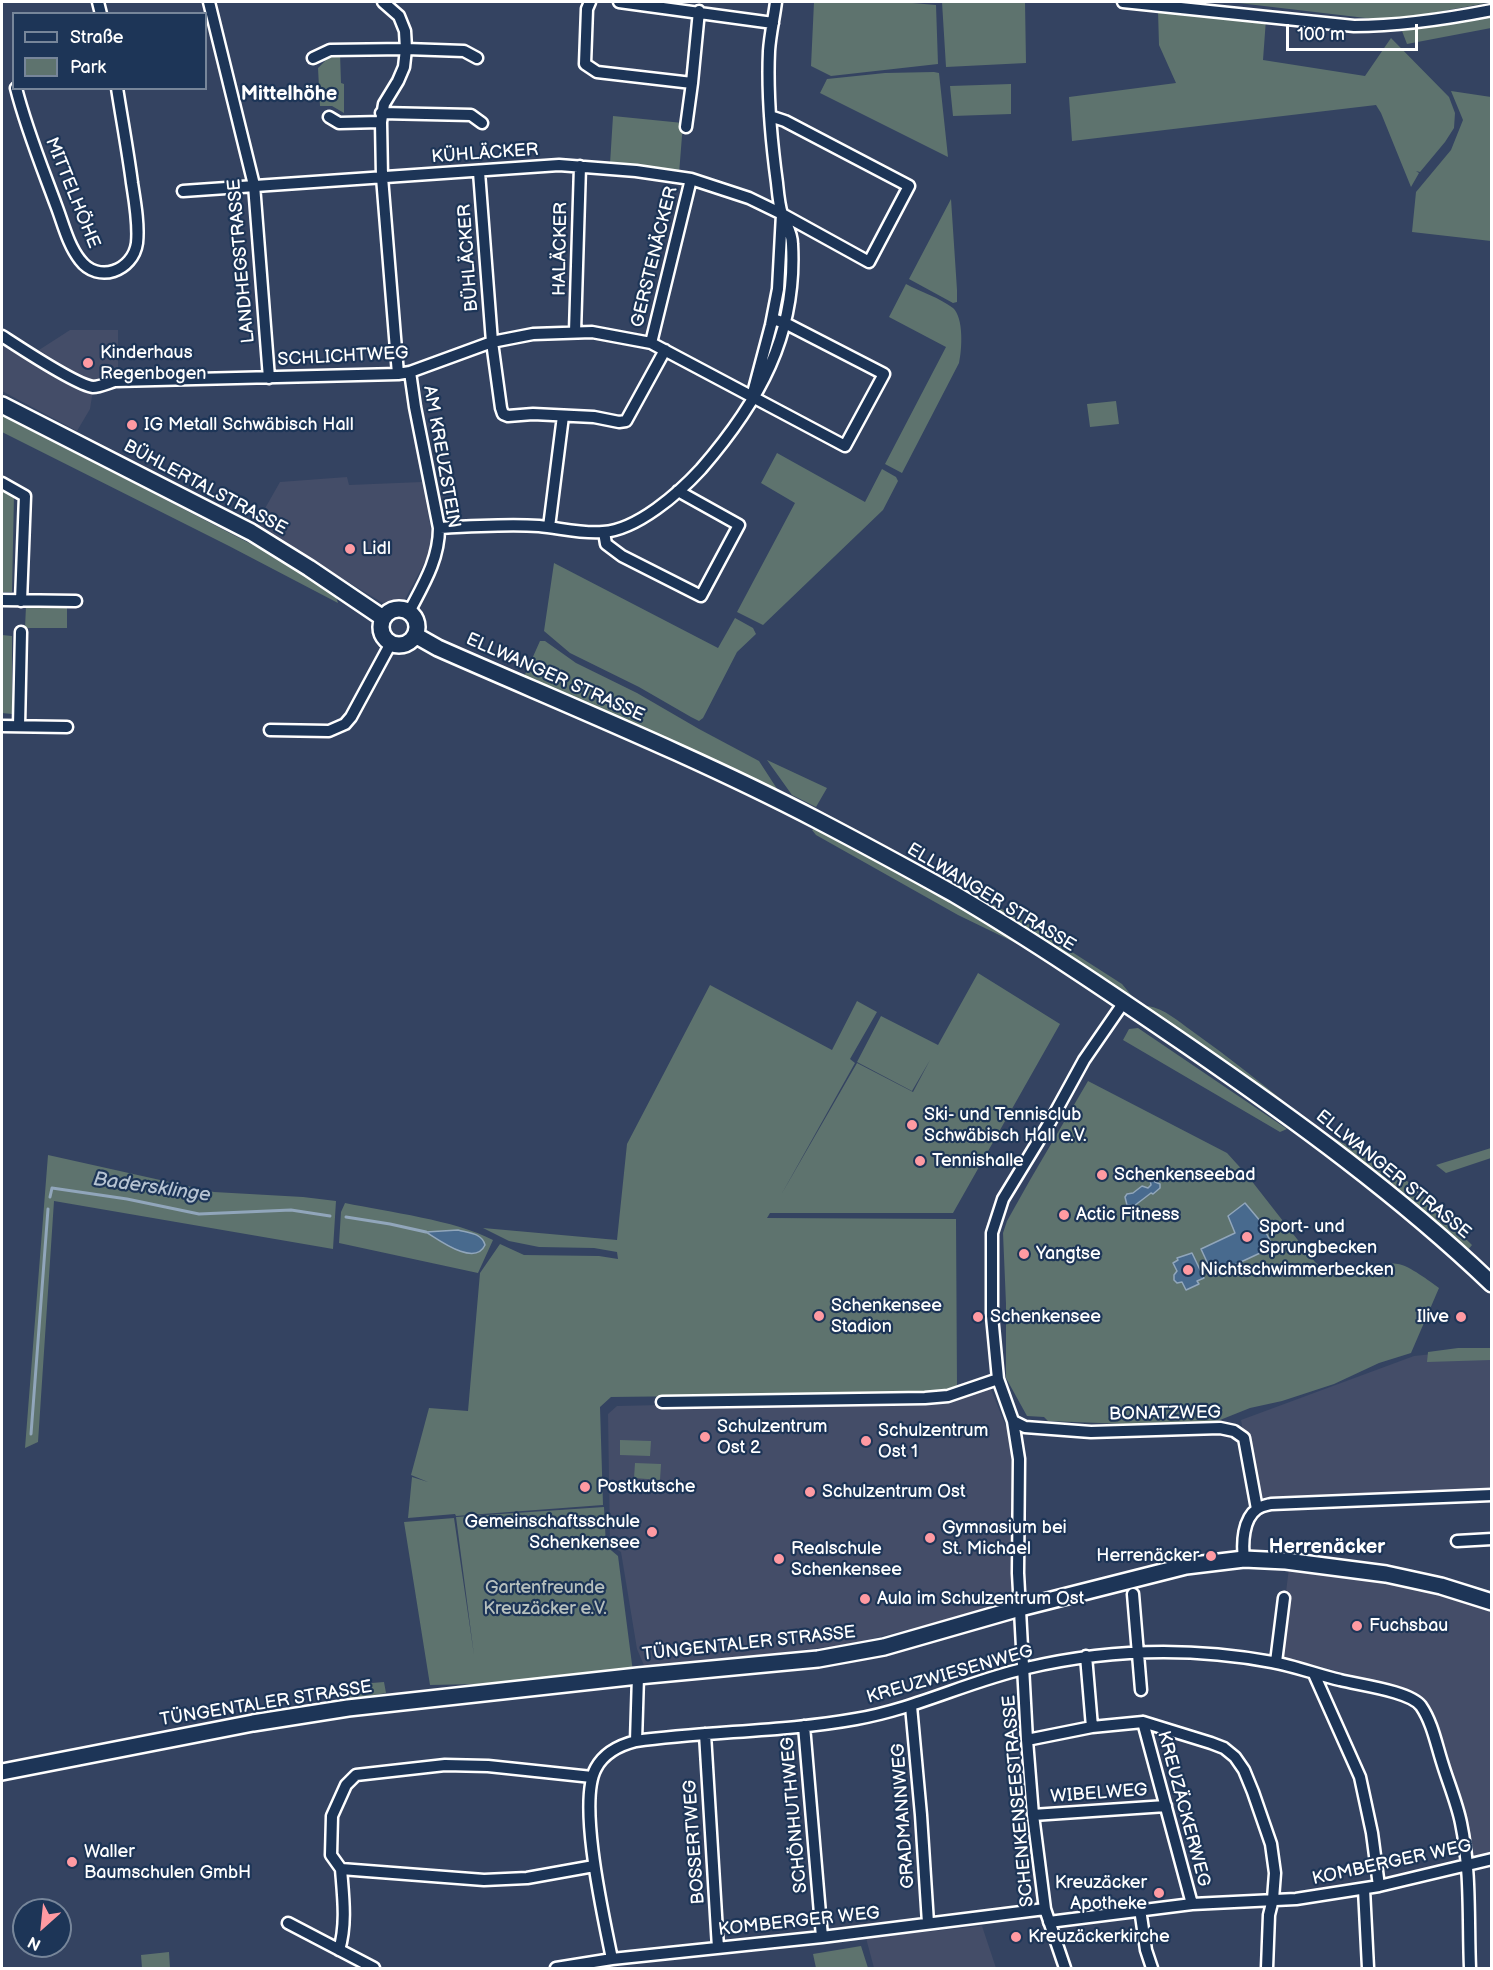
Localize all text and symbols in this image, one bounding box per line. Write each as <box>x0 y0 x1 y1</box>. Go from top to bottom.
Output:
legend <box>12 12 207 90</box>
scale bar <box>1289 12 1421 50</box>
text: 100 m <box>1297 24 1345 45</box>
text: Straße <box>70 27 123 48</box>
text: Park <box>70 57 106 78</box>
district label: Mittelhöhe <box>241 83 337 107</box>
street label: MITTELHÖHE <box>40 134 104 252</box>
street label: KÜHLÄCKER <box>431 139 539 169</box>
street label: LANDHEGSTRASSE <box>224 178 260 344</box>
street label: GERSTENÄCKER <box>627 184 683 330</box>
street label: HALÄCKER <box>549 202 573 296</box>
street label: BÜHLÄCKER <box>454 203 484 313</box>
place label: Kinderhaus Regenbogen <box>100 342 206 385</box>
street label: SCHLICHTWEG <box>277 343 409 371</box>
marker: Kinderhaus Regenbogen <box>81 356 95 370</box>
street label: AM KREUZSTEIN <box>418 384 464 530</box>
place label: IG Metall Schwäbisch Hall <box>144 414 354 436</box>
marker: IG Metall Schwäbisch Hall <box>125 418 139 432</box>
street label: BÜHLERTALSTRASSE <box>119 436 291 540</box>
place label: Lidl <box>362 538 391 560</box>
marker: Lidl <box>343 542 357 556</box>
street label: ELLWANGER STRASSE <box>462 629 648 727</box>
street label: ELLWANGER STRASSE <box>903 839 1079 957</box>
place label: Ski- und Tennisclub Schwäbisch Hall e.V. <box>924 1104 1086 1146</box>
street label: ELLWANGER STRASSE <box>1311 1106 1475 1244</box>
marker: Ski- und Tennisclub Schwäbisch Hall e.V. <box>905 1118 919 1132</box>
place label: Tennishalle <box>932 1150 1024 1172</box>
marker: Tennishalle <box>913 1154 927 1168</box>
place label: Schenkenseebad <box>1114 1164 1255 1186</box>
water label: Badersklinge <box>92 1168 212 1208</box>
marker: Schenkenseebad <box>1095 1168 1109 1182</box>
place label: Actic Fitness <box>1076 1204 1179 1226</box>
marker: Actic Fitness <box>1057 1208 1071 1222</box>
place label: Sport- und Sprungbecken <box>1259 1216 1377 1258</box>
marker: Sport- und Sprungbecken <box>1240 1230 1254 1244</box>
place label: Yangtse <box>1036 1243 1101 1265</box>
marker: Yangtse <box>1017 1247 1031 1261</box>
place label: Nichtschwimmerbecken <box>1200 1259 1394 1281</box>
marker: Nichtschwimmerbecken <box>1181 1263 1195 1277</box>
place label: Schenkensee Stadion <box>831 1295 942 1338</box>
place label: Schenkensee <box>990 1306 1101 1328</box>
place label: Ilive <box>1417 1306 1449 1328</box>
marker: Schenkensee Stadion <box>812 1309 826 1323</box>
marker: Schenkensee <box>971 1310 985 1324</box>
marker: Ilive <box>1454 1310 1468 1324</box>
street label: BONATZWEG <box>1109 1402 1221 1426</box>
place label: Schulzentrum Ost 2 <box>717 1416 827 1458</box>
place label: Schulzentrum Ost 1 <box>878 1420 988 1462</box>
marker: Schulzentrum Ost 2 <box>698 1430 712 1444</box>
marker: Schulzentrum Ost 1 <box>859 1434 873 1448</box>
place label: Postkutsche <box>597 1476 695 1498</box>
marker: Postkutsche <box>578 1480 592 1494</box>
place label: Schulzentrum Ost <box>822 1481 965 1503</box>
marker: Schulzentrum Ost <box>803 1485 817 1499</box>
place label: Gemeinschaftsschule Schenkensee <box>465 1511 640 1553</box>
place label: Gymnasium bei St. Michael <box>942 1517 1067 1559</box>
marker: Gemeinschaftsschule Schenkensee <box>645 1525 659 1539</box>
marker: Gymnasium bei St. Michael <box>923 1531 937 1545</box>
district label: Herrenäcker <box>1269 1536 1385 1560</box>
place label: Realschule Schenkensee <box>791 1538 902 1580</box>
place label: Herrenäcker <box>1096 1545 1199 1567</box>
marker: Herrenäcker <box>1204 1549 1218 1563</box>
marker: Realschule Schenkensee <box>772 1552 786 1566</box>
park label: Gartenfreunde Kreuzäcker e.V. <box>483 1577 607 1620</box>
place label: Aula im Schulzentrum Ost <box>877 1588 1084 1610</box>
marker: Aula im Schulzentrum Ost <box>858 1592 872 1606</box>
place label: Fuchsbau <box>1369 1615 1448 1637</box>
marker: Fuchsbau <box>1350 1619 1364 1633</box>
street label: TÜNGENTALER STRASSE <box>641 1622 857 1666</box>
street label: KREUZWIESENWEG <box>864 1641 1036 1709</box>
street label: TÜNGENTALER STRASSE <box>158 1677 374 1731</box>
street label: SCHENKENSEESTRASSE <box>999 1694 1039 1908</box>
street label: KREUZÄCKERWEG <box>1152 1729 1214 1889</box>
street label: SCHÖNHUTHWEG <box>777 1736 813 1894</box>
street label: GRADMANNWEG <box>888 1743 920 1889</box>
street label: BOSSERTWEG <box>680 1779 710 1905</box>
street label: WIBELWEG <box>1050 1780 1148 1808</box>
street label: KOMBERGER WEG <box>1310 1836 1474 1890</box>
place label: Waller Baumschulen GmbH <box>84 1841 251 1884</box>
marker: Waller Baumschulen GmbH <box>65 1855 79 1869</box>
place label: Kreuzäcker Apotheke <box>1055 1872 1147 1914</box>
marker: Kreuzäcker Apotheke <box>1152 1886 1166 1900</box>
north arrow <box>12 1898 72 1958</box>
street label: KOMBERGER WEG <box>717 1903 881 1941</box>
place label: Kreuzäckerkirche <box>1028 1926 1170 1948</box>
marker: Kreuzäckerkirche <box>1009 1930 1023 1944</box>
text: N <box>25 1932 44 1954</box>

